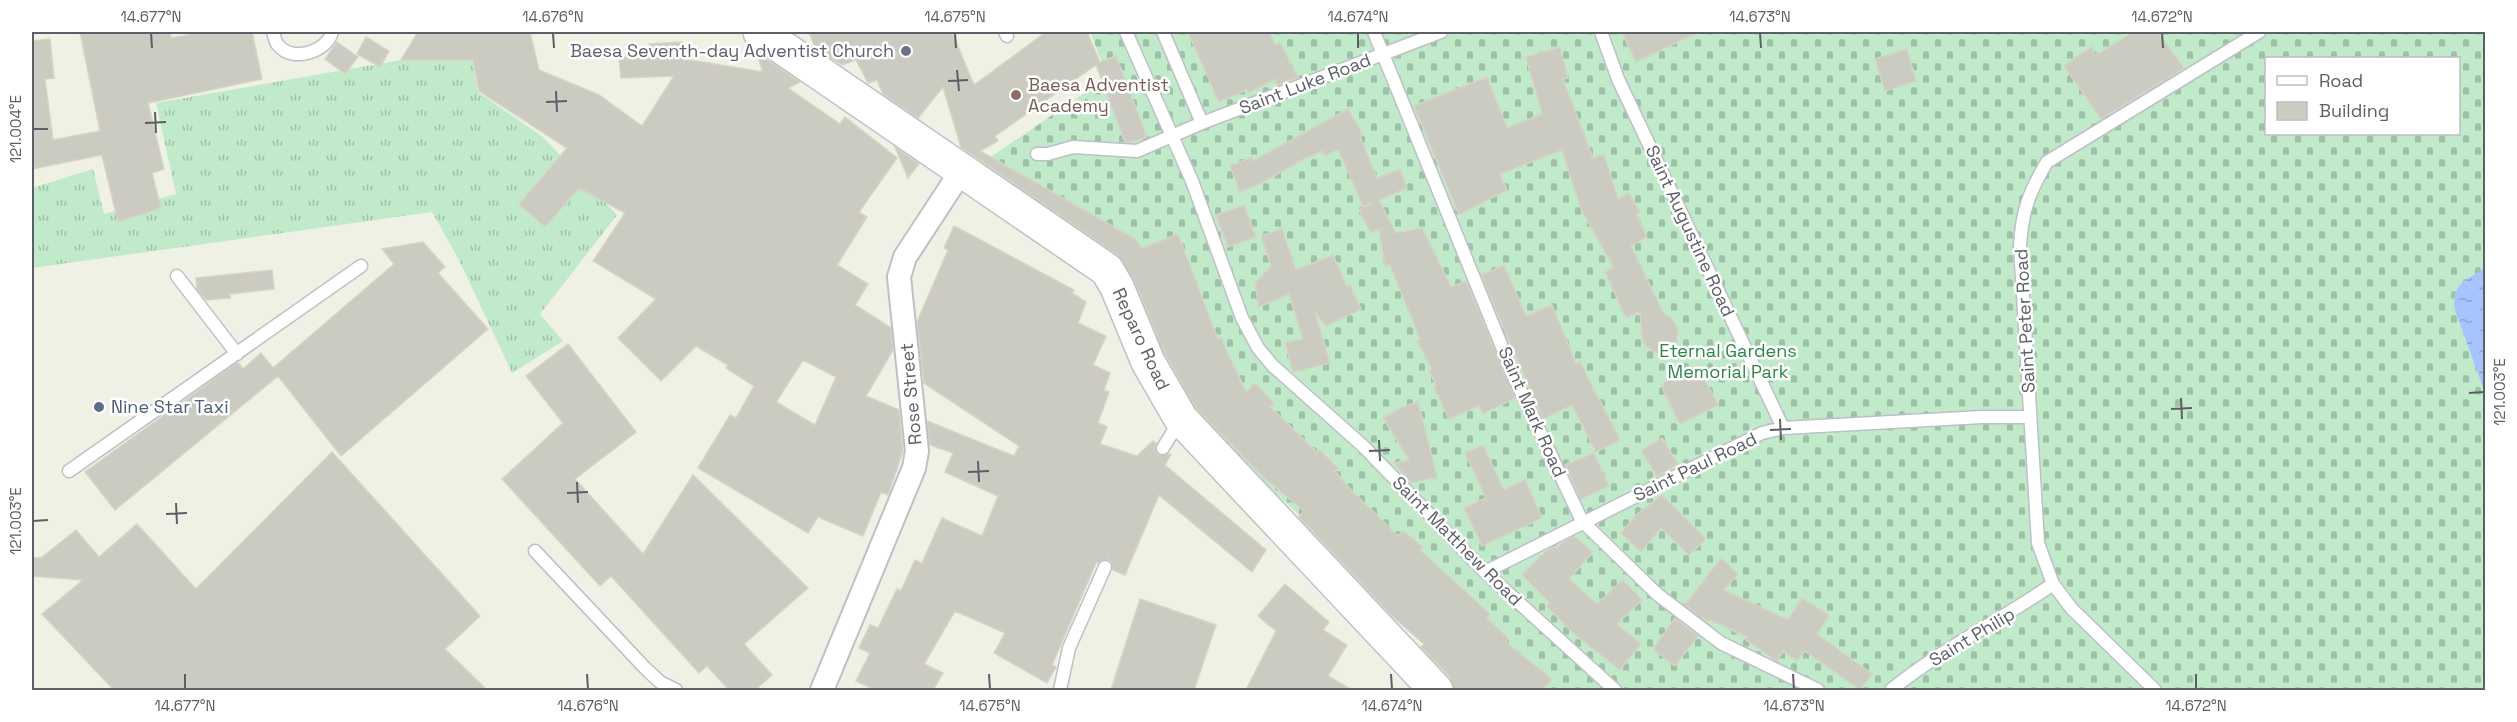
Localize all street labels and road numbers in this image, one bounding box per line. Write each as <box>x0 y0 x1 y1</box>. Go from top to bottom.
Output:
street label: Saint Luke Road <box>1236 48 1374 119</box>
street label: Saint Augustine Road <box>1641 141 1740 320</box>
street label: Saint Peter Road <box>2009 248 2040 394</box>
street label: Reparo Road <box>1108 284 1175 394</box>
street label: Rose Street <box>895 342 926 446</box>
street label: Saint Mark Road <box>1493 343 1572 481</box>
street label: Saint Paul Road <box>1629 427 1760 506</box>
street label: Saint Matthew Road <box>1388 471 1527 610</box>
street label: Saint Philip <box>1925 602 2019 671</box>

